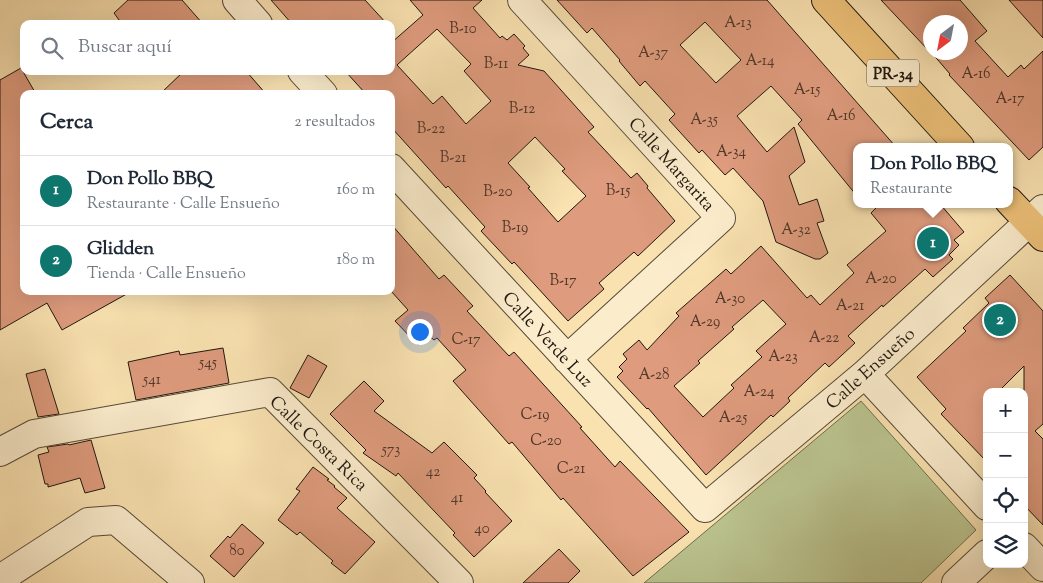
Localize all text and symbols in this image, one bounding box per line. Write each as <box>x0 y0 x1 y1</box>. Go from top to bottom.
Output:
house number: A-13 <box>724 13 752 34</box>
north arrow <box>923 15 968 60</box>
house number: B-10 <box>449 19 477 40</box>
search box <box>20 20 395 75</box>
icon: search <box>38 34 66 62</box>
text: Buscar aquí <box>78 34 172 61</box>
house number: A-37 <box>638 43 669 64</box>
house number: A-14 <box>745 51 775 72</box>
house number: B-11 <box>484 54 508 75</box>
road number: PR-34 <box>867 59 919 86</box>
house number: A-16 <box>962 64 990 85</box>
house number: A-15 <box>794 80 820 101</box>
house number: A-17 <box>995 89 1025 110</box>
house number: B-12 <box>509 99 535 120</box>
house number: A-16 <box>827 106 855 127</box>
text: Cerca <box>40 108 93 138</box>
house number: A-35 <box>690 110 718 131</box>
text: 2 resultados <box>294 111 375 134</box>
street label: Calle Margarita <box>621 112 720 218</box>
house number: B-22 <box>417 119 445 140</box>
house number: A-34 <box>716 142 747 163</box>
popup <box>853 143 1013 208</box>
house number: B-21 <box>440 148 466 169</box>
text: Don Pollo BBQ <box>870 151 996 178</box>
text: Don Pollo BBQ <box>87 166 213 193</box>
text: Restaurante <box>870 178 952 201</box>
text: 1 <box>53 179 59 202</box>
text: 160 m <box>337 179 375 202</box>
house number: B-15 <box>606 181 630 202</box>
house number: B-20 <box>483 182 513 203</box>
text: Restaurante · Calle Ensueño <box>87 193 280 216</box>
house number: B-19 <box>502 218 528 239</box>
house number: A-32 <box>781 220 811 241</box>
pin: 1 <box>917 224 949 262</box>
text: Glidden <box>87 236 154 263</box>
text: 2 <box>52 249 60 272</box>
text: 180 m <box>336 249 375 272</box>
text: Tienda · Calle Ensueño <box>87 263 246 286</box>
house number: A-20 <box>865 269 897 290</box>
house number: B-17 <box>549 271 577 292</box>
street label: Calle Verde Luz <box>495 287 598 394</box>
house number: A-30 <box>715 289 745 310</box>
house number: A-21 <box>836 296 864 317</box>
pin: 2 <box>984 301 1016 339</box>
house number: A-29 <box>690 312 720 333</box>
your location <box>407 319 433 345</box>
street label: Calle Ensueño <box>821 322 922 417</box>
house number: A-22 <box>809 328 839 349</box>
house number: C-17 <box>451 330 481 351</box>
house number: A-23 <box>768 347 798 368</box>
house number: 545 <box>198 353 217 374</box>
house number: A-28 <box>639 365 669 386</box>
house number: 541 <box>142 370 161 391</box>
house number: A-24 <box>744 382 775 403</box>
map controls <box>983 388 1028 568</box>
button: + <box>983 388 1028 433</box>
street label: Calle Costa Rica <box>262 391 373 498</box>
house number: C-19 <box>521 405 549 426</box>
house number: A-25 <box>719 408 747 429</box>
house number: C-20 <box>530 431 562 452</box>
button: − <box>983 433 1028 478</box>
house number: 573 <box>381 440 400 461</box>
house number: C-21 <box>557 459 585 480</box>
house number: 42 <box>426 462 440 483</box>
button: locate <box>983 478 1028 523</box>
house number: 41 <box>451 488 463 509</box>
house number: 40 <box>474 519 490 540</box>
button: layers <box>983 523 1028 568</box>
house number: 80 <box>229 541 245 562</box>

